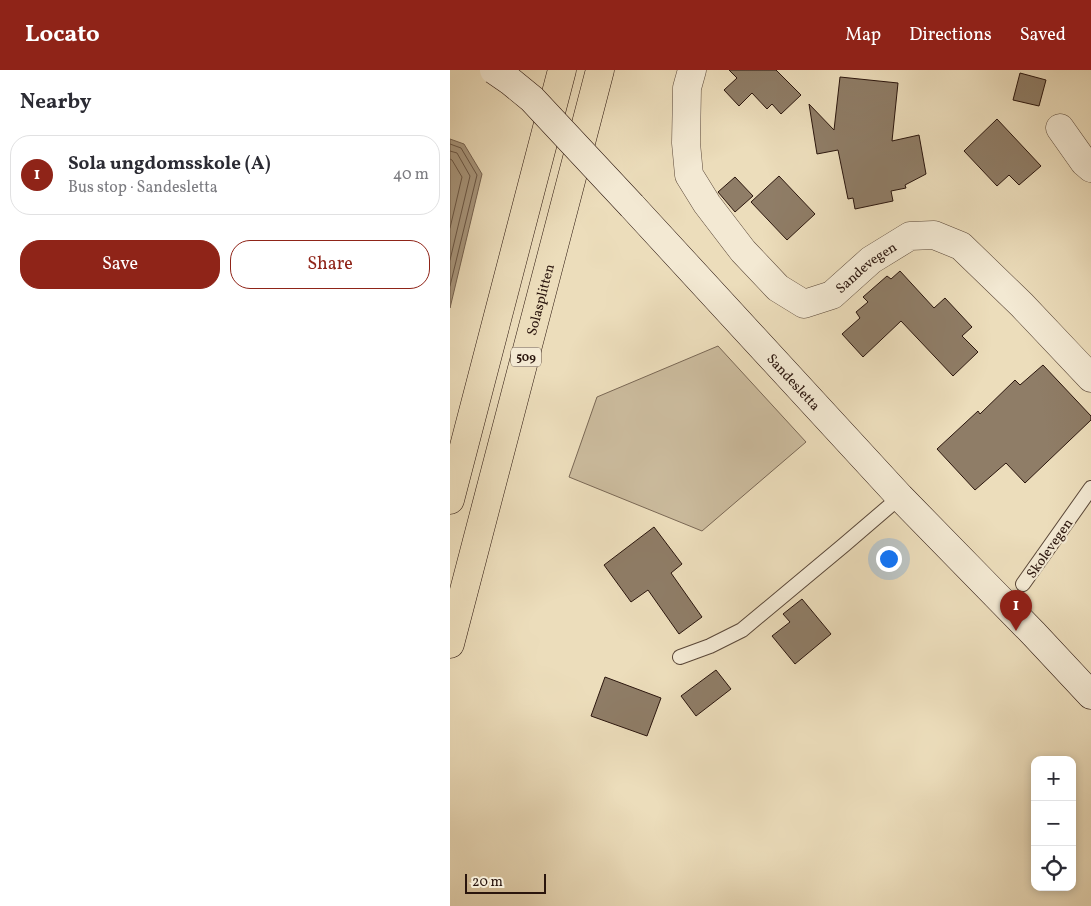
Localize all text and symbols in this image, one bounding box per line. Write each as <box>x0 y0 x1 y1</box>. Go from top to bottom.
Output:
text: Locato <box>25 18 100 52</box>
text: Map <box>845 23 881 48</box>
text: Directions <box>909 23 992 48</box>
text: Saved <box>1020 23 1066 48</box>
text: Nearby <box>20 88 91 117</box>
text: Sola ungdomsskole (A) <box>68 151 271 177</box>
text: 1 <box>34 164 40 186</box>
text: 40 m <box>393 164 429 186</box>
text: Bus stop · Sandesletta <box>68 177 218 199</box>
street label: Sandevegen <box>832 238 901 298</box>
button: Save <box>20 240 220 289</box>
button: Share <box>230 240 430 289</box>
street label: Solasplitten <box>523 262 560 338</box>
road number: 509 <box>511 348 541 366</box>
street label: Sandesletta <box>762 350 824 415</box>
street label: Skolevegen <box>1023 515 1078 583</box>
your location <box>876 546 902 572</box>
pin: 1 <box>1000 590 1032 631</box>
map controls <box>1031 756 1076 891</box>
button: + <box>1031 756 1076 801</box>
button: − <box>1031 801 1076 846</box>
button: locate <box>1031 846 1076 891</box>
scale bar <box>465 871 546 894</box>
text: 20 m <box>472 873 503 892</box>

